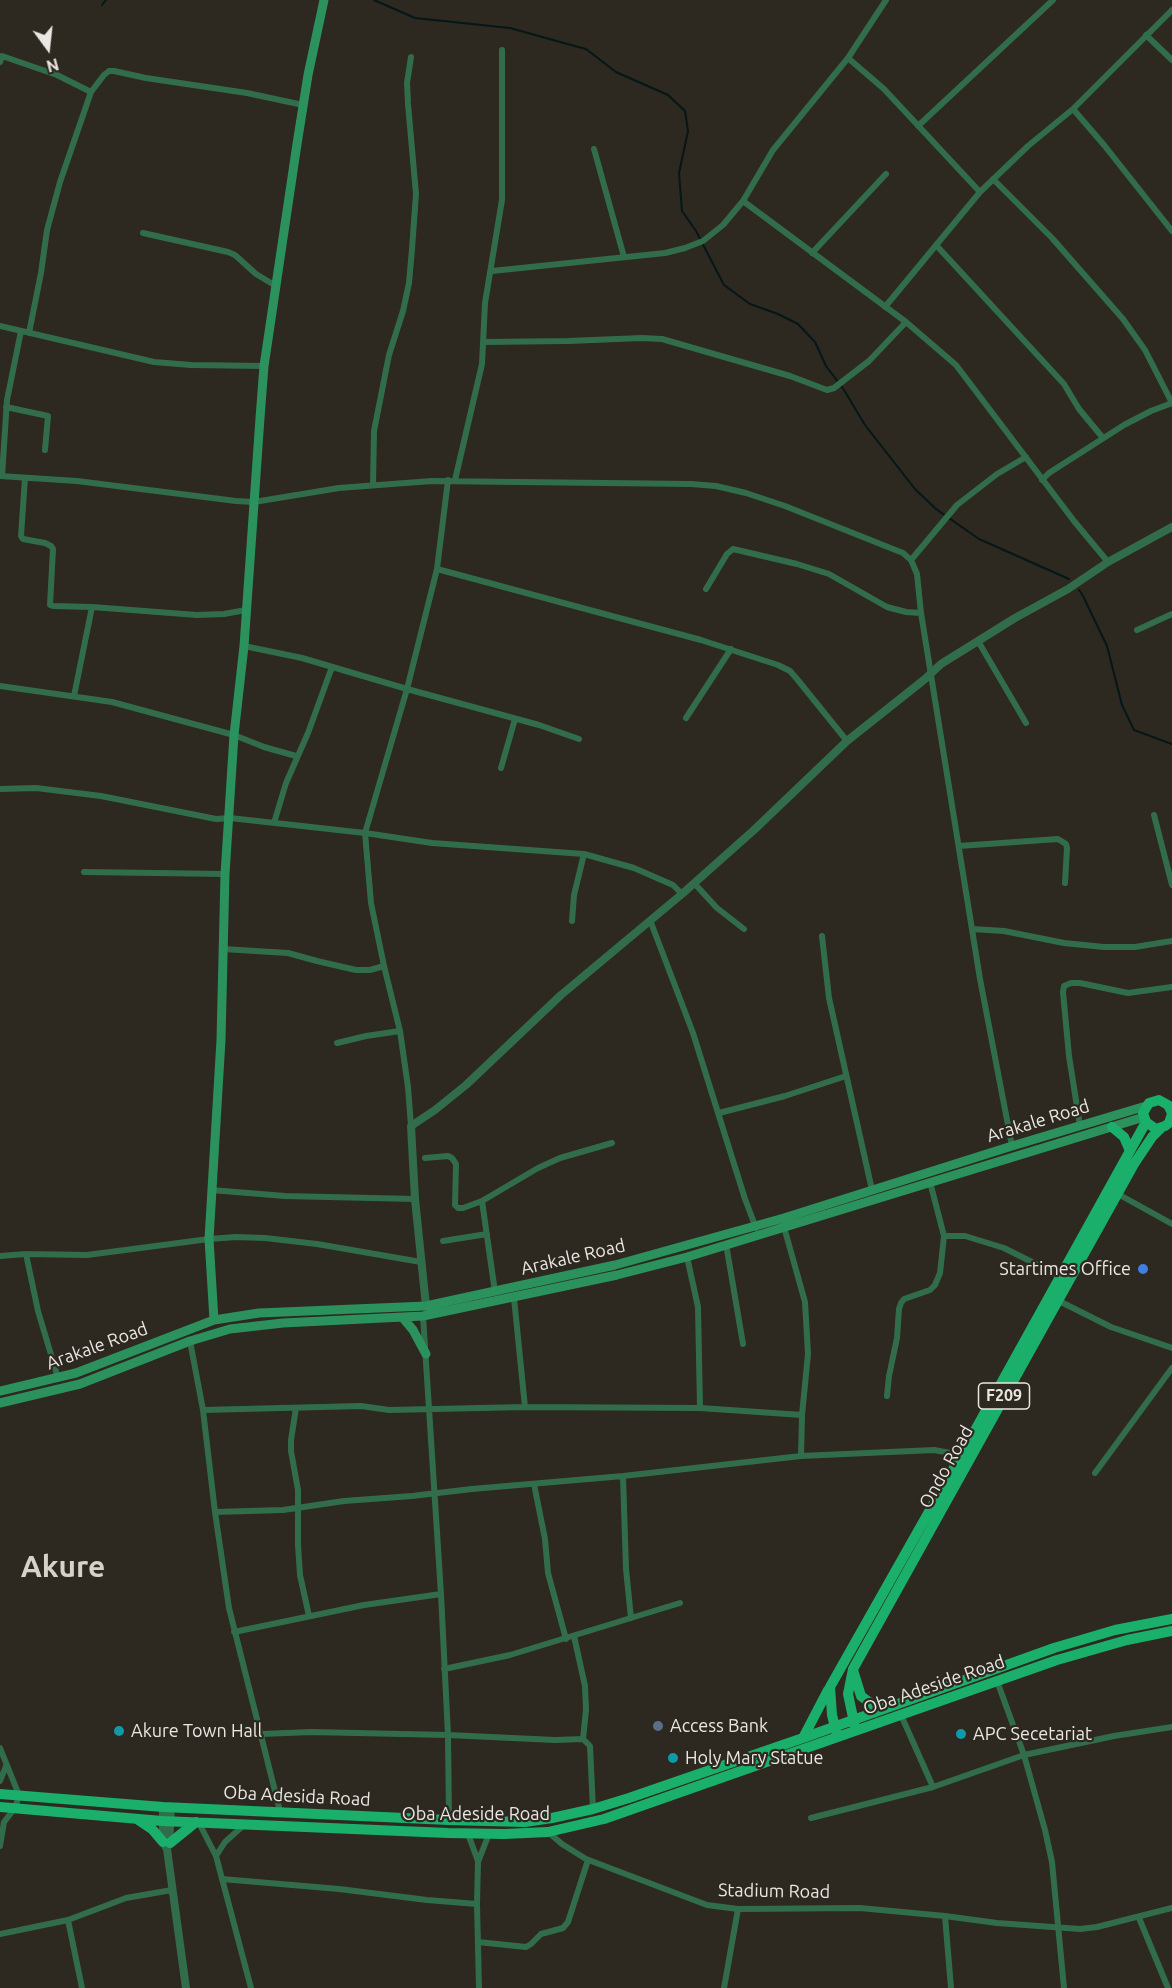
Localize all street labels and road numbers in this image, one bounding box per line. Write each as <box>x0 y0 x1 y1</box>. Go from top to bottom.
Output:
street label: Arakale Road <box>984 1095 1092 1147</box>
street label: Arakale Road <box>519 1235 627 1279</box>
street label: Arakale Road <box>43 1318 151 1374</box>
road number: F209 <box>978 1383 1030 1409</box>
street label: Ondo Road <box>915 1422 977 1512</box>
street label: Oba Adeside Road <box>860 1651 1008 1719</box>
street label: Oba Adesida Road <box>223 1781 371 1811</box>
street label: Oba Adeside Road <box>402 1803 550 1825</box>
street label: Stadium Road <box>718 1879 830 1903</box>

